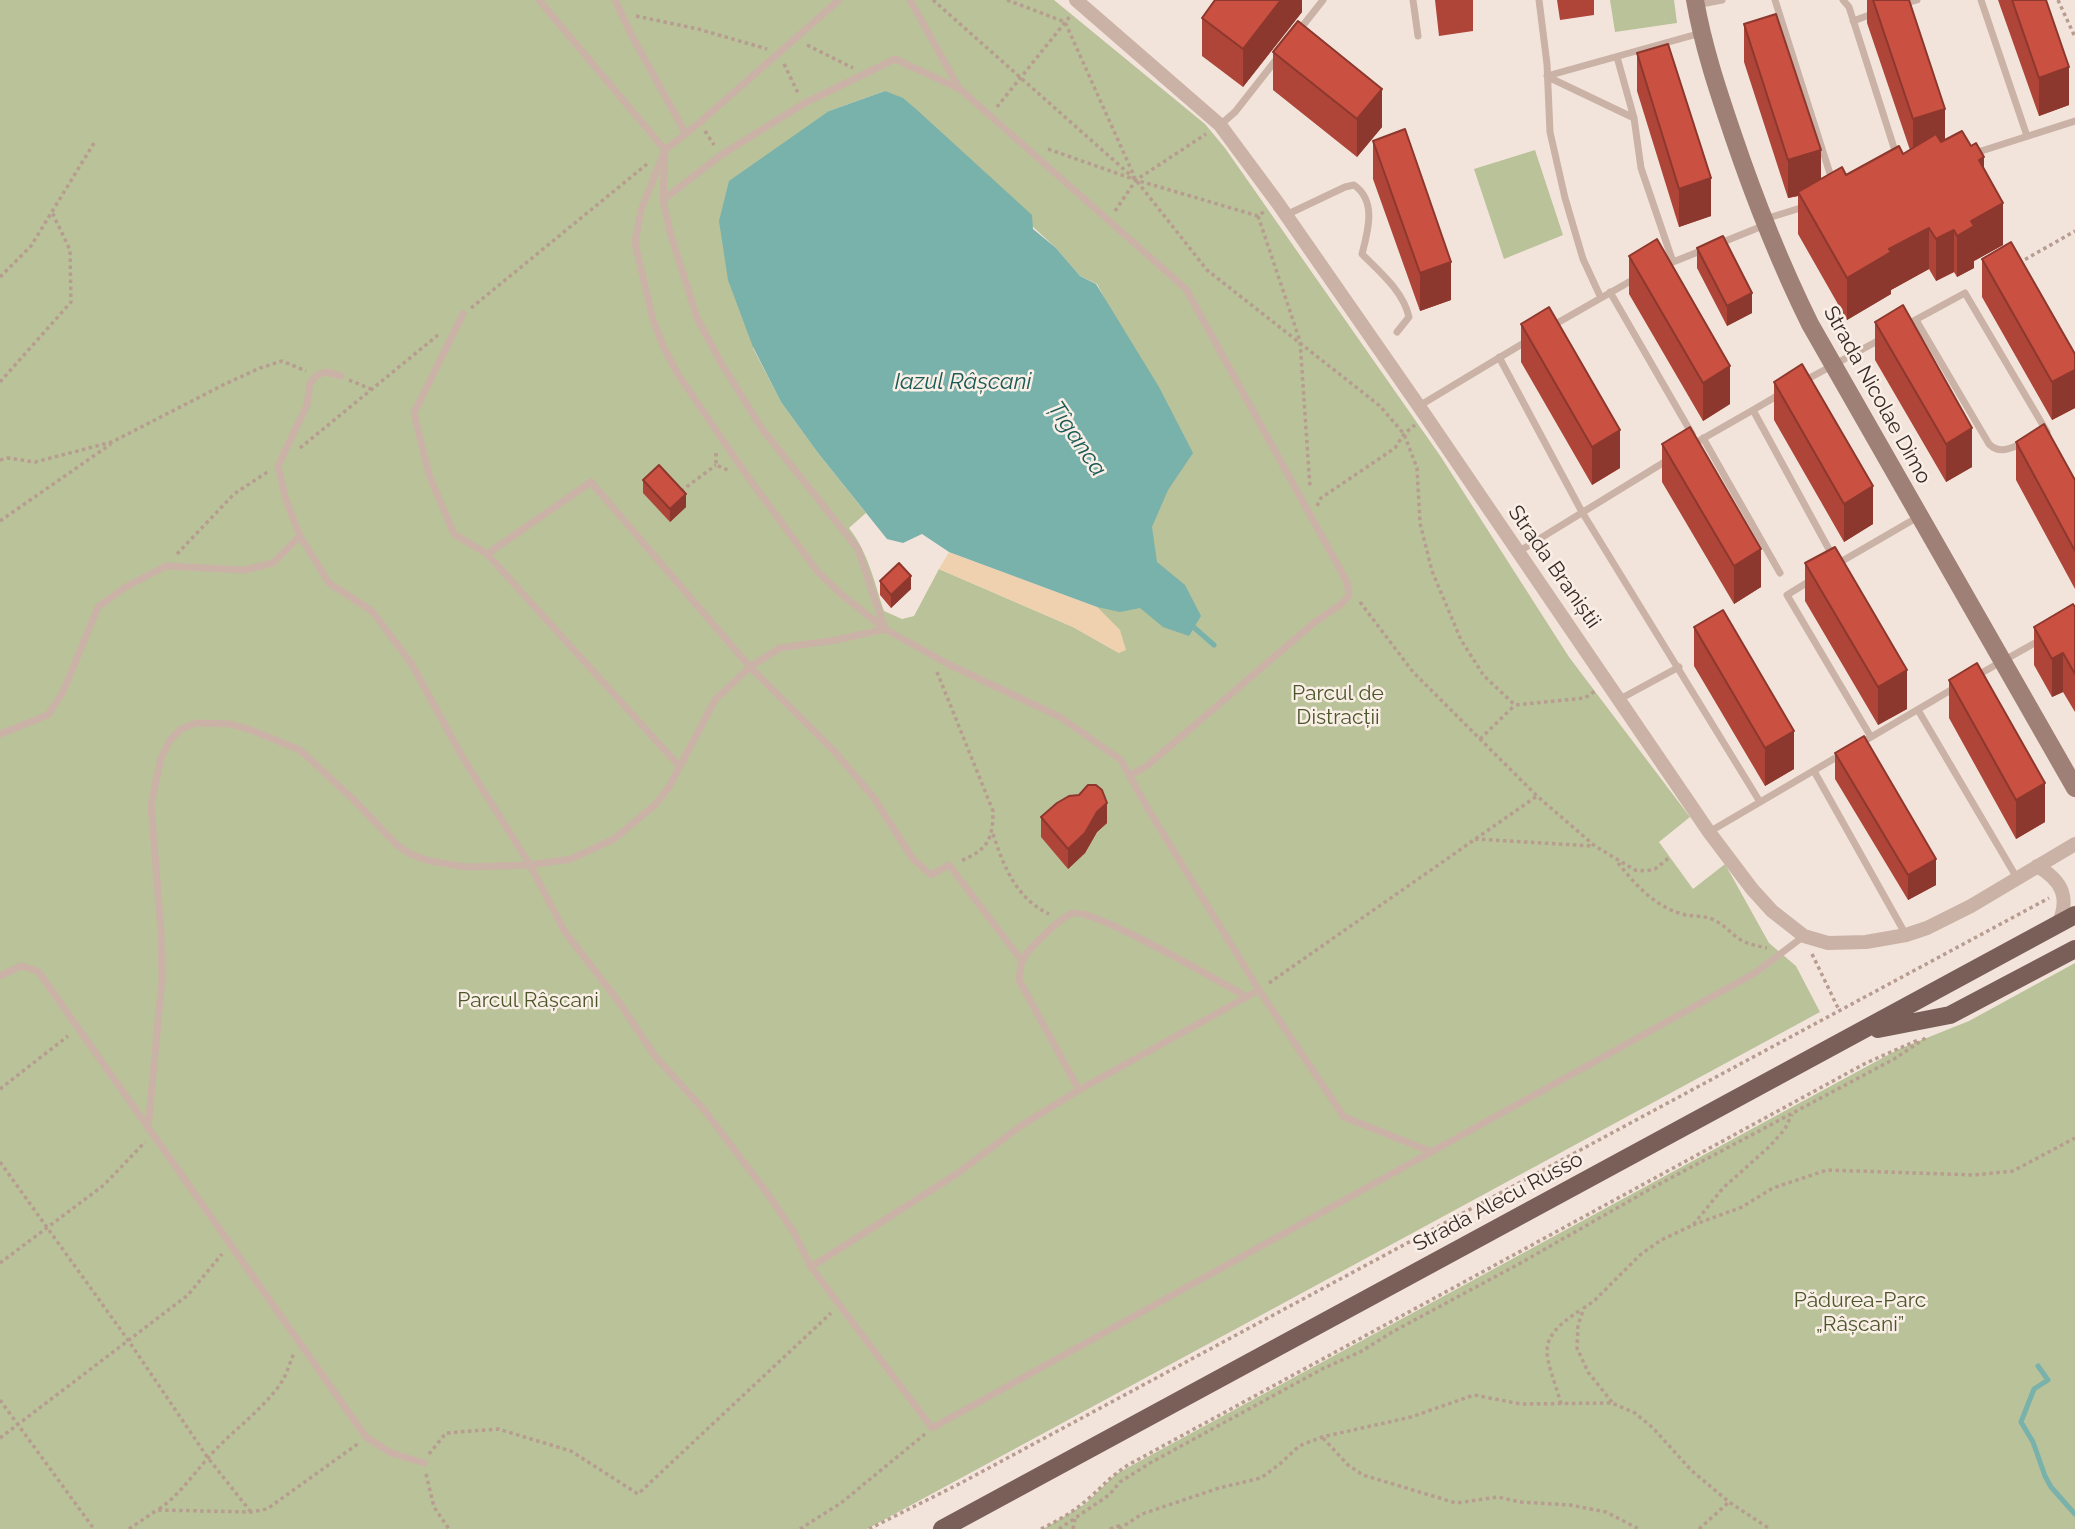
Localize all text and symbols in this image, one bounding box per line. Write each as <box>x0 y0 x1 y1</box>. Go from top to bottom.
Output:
street label: Strada Nicolae Dimo <box>1818 302 1936 488</box>
water label: Iazul Râșcani <box>894 368 1032 396</box>
water label: Țîganca <box>1042 396 1112 482</box>
street label: Strada Braniștii <box>1502 501 1606 633</box>
park label: Parcul de Distracții <box>1292 681 1384 731</box>
park label: Parcul Râșcani <box>457 988 599 1014</box>
street label: Strada Alecu Russo <box>1409 1147 1587 1257</box>
park label: Pădurea-Parc „Râșcani” <box>1794 1288 1926 1338</box>

